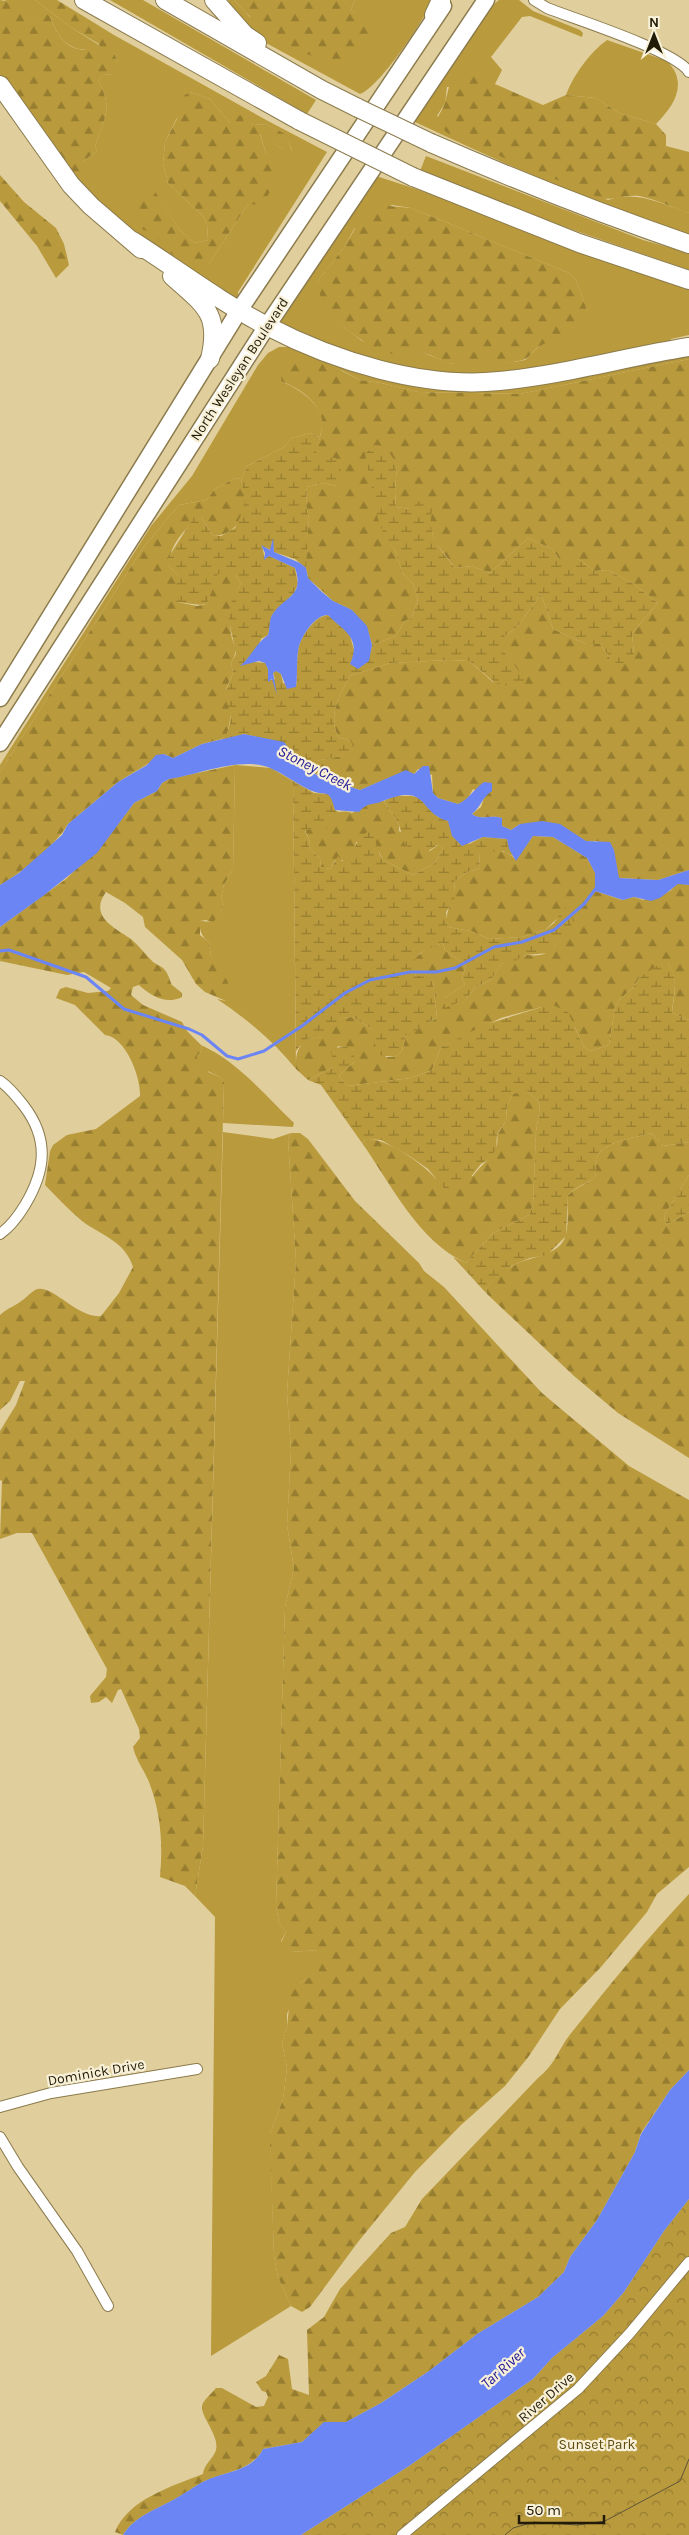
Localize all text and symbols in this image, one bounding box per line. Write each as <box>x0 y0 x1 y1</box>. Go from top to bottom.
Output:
north arrow <box>629 10 679 60</box>
text: N <box>649 14 659 31</box>
street label: North Wesleyan Boulevard <box>187 295 292 444</box>
water label: Stoney Creek <box>275 742 355 794</box>
street label: Dominick Drive <box>46 2056 146 2089</box>
water label: Tar River <box>477 2343 529 2392</box>
street label: River Drive <box>515 2369 578 2426</box>
park label: Sunset Park <box>559 2436 636 2453</box>
scale bar <box>519 2492 604 2524</box>
text: 50 m <box>526 2501 561 2519</box>

